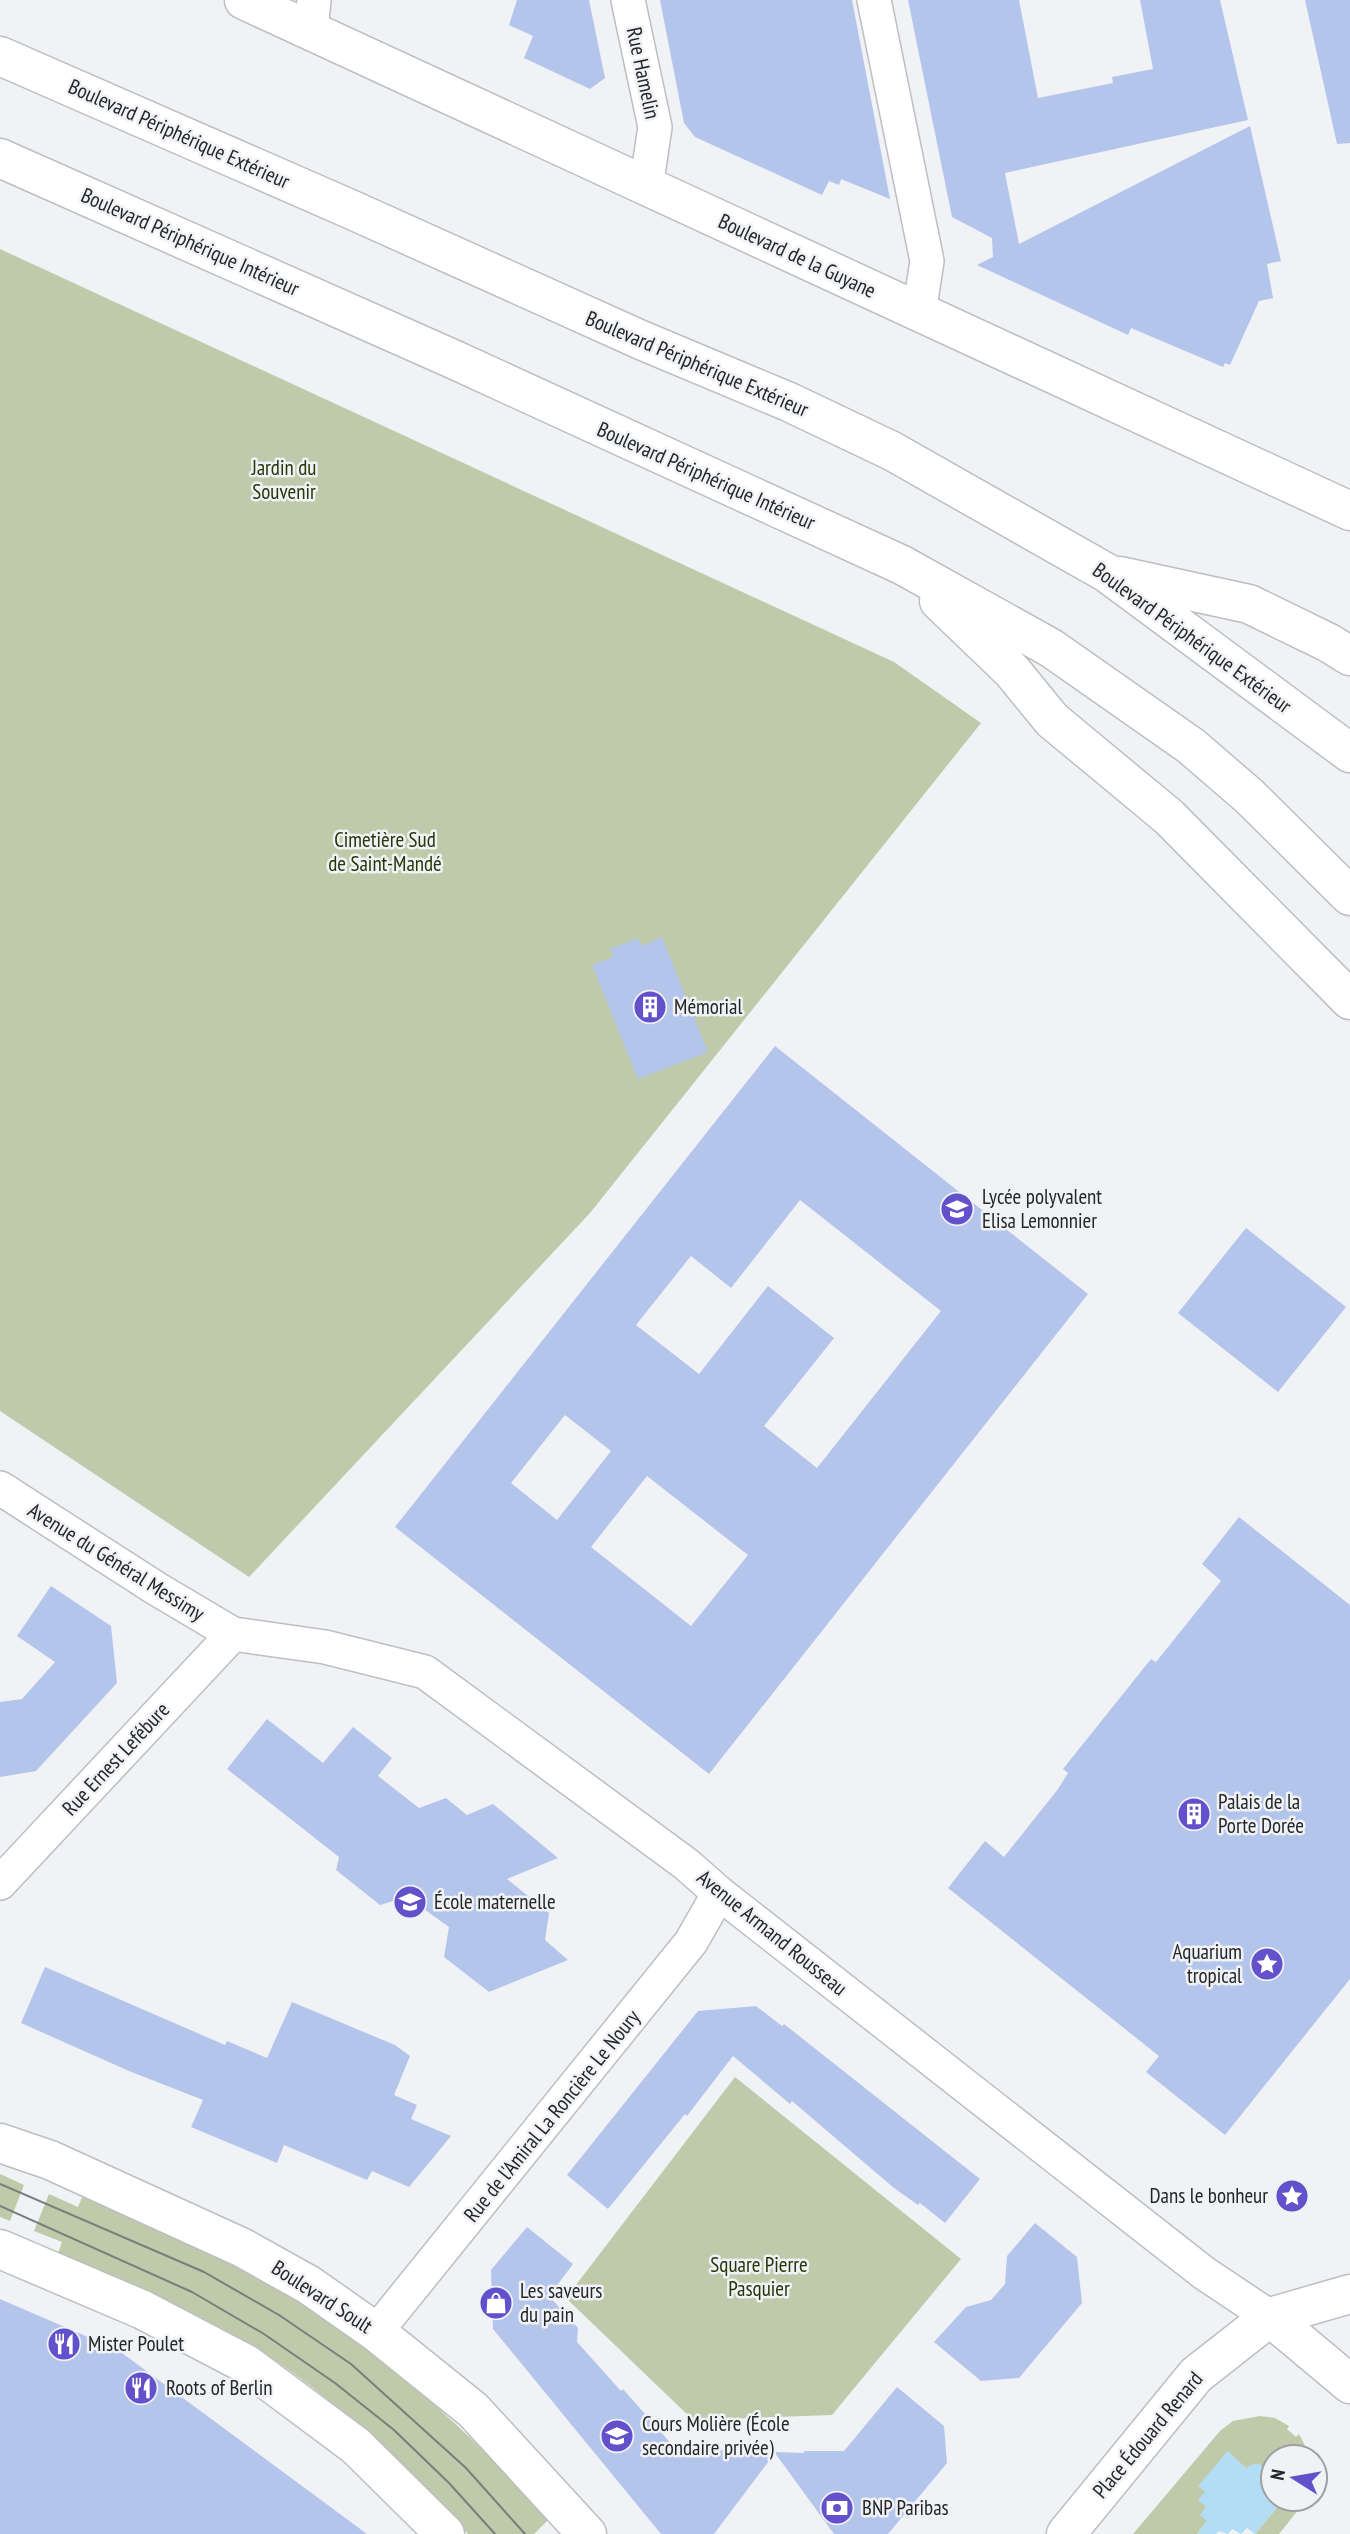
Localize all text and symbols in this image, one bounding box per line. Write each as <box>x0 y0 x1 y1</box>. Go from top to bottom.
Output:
street label: Rue Hamelin <box>621 25 666 121</box>
street label: Boulevard Périphérique Extérieur <box>64 73 294 195</box>
street label: Boulevard Périphérique Intérieur <box>77 181 304 302</box>
street label: Boulevard de la Guyane <box>714 207 880 304</box>
street label: Boulevard Périphérique Extérieur <box>582 304 813 423</box>
street label: Boulevard Périphérique Intérieur <box>593 415 820 536</box>
park label: Jardin du Souvenir <box>251 454 316 505</box>
street label: Boulevard Périphérique Extérieur <box>1087 556 1297 719</box>
park label: Cimetière Sud de Saint-Mandé <box>328 826 442 877</box>
building icon: Mémorial <box>631 988 669 1026</box>
place label: Mémorial <box>674 993 743 1020</box>
place label: Lycée polyvalent Elisa Lemonnier <box>982 1183 1102 1234</box>
school or university icon: Lycée polyvalent Elisa Lemonnier <box>938 1190 976 1228</box>
street label: Avenue du Général Messimy <box>23 1496 210 1627</box>
street label: Rue Ernest Lefébure <box>56 1696 175 1821</box>
place label: Palais de la Porte Dorée <box>1218 1788 1304 1839</box>
building icon: Palais de la Porte Dorée <box>1175 1795 1213 1833</box>
street label: Avenue Armand Rousseau <box>692 1864 853 2001</box>
school or university icon: École maternelle <box>391 1883 429 1921</box>
place label: École maternelle <box>434 1888 556 1915</box>
place label: Aquarium tropical <box>1173 1938 1242 1989</box>
place icon: Aquarium tropical <box>1248 1945 1286 1983</box>
street label: Rue de l'Amiral La Roncière Le Noury <box>458 2004 646 2227</box>
place icon: Dans le bonheur <box>1273 2177 1311 2215</box>
place label: Dans le bonheur <box>1150 2182 1268 2209</box>
park label: Square Pierre Pasquier <box>710 2251 808 2302</box>
street label: Boulevard Soult <box>267 2254 378 2339</box>
place label: Les saveurs du pain <box>520 2277 602 2328</box>
shop icon: Les saveurs du pain <box>477 2284 515 2322</box>
restaurant icon: Mister Poulet <box>45 2325 83 2363</box>
place label: Mister Poulet <box>88 2330 184 2357</box>
street label: Place Édouard Renard <box>1087 2366 1209 2504</box>
restaurant icon: Roots of Berlin <box>122 2369 160 2407</box>
place label: Roots of Berlin <box>166 2374 272 2401</box>
place label: Cours Molière (École secondaire privée) <box>642 2410 790 2461</box>
school or university icon: Cours Molière (École secondaire privée) <box>598 2417 636 2455</box>
north arrow <box>1259 2443 1329 2513</box>
text: N <box>1265 2467 1290 2482</box>
bank icon: BNP Paribas <box>818 2489 856 2527</box>
place label: BNP Paribas <box>862 2494 949 2521</box>

